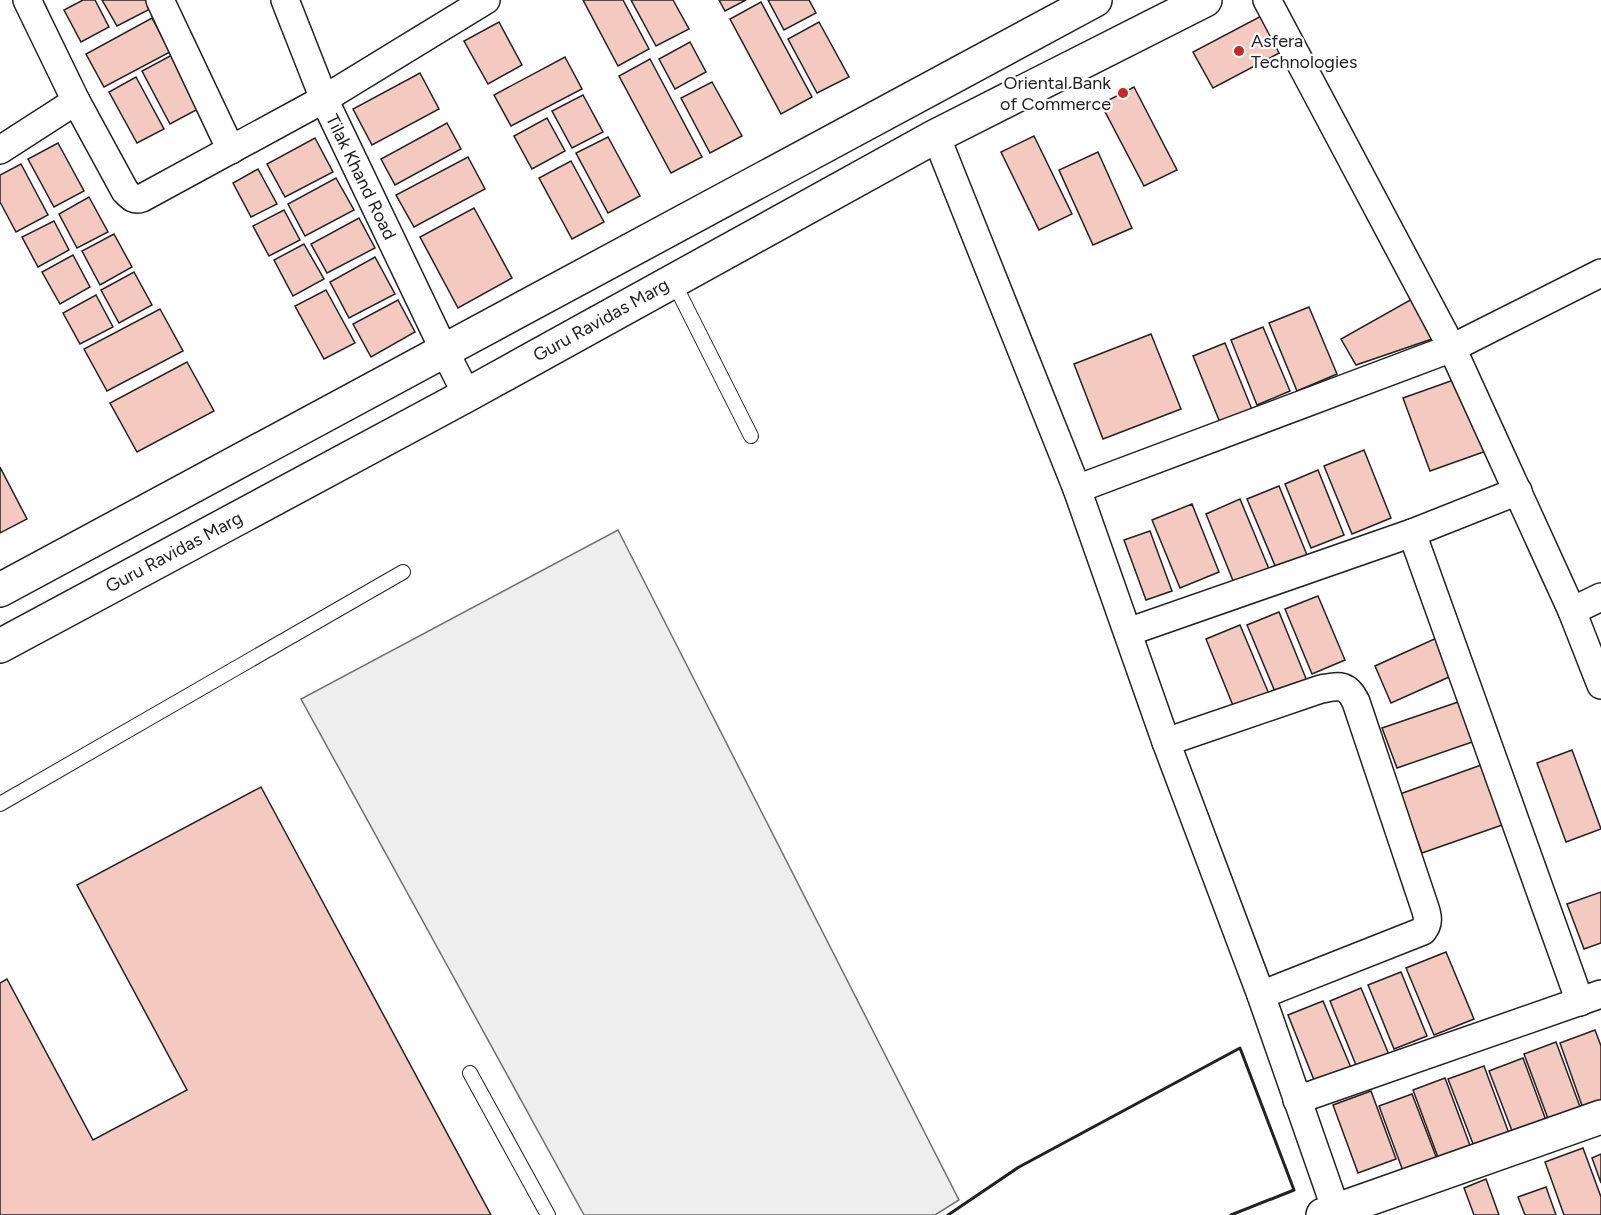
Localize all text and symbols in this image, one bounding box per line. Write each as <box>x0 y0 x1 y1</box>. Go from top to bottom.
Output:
place label: Asfera Technologies <box>1251 30 1357 73</box>
marker: Asfera Technologies <box>1232 44 1246 58</box>
place label: Oriental Bank of Commerce <box>1000 72 1111 115</box>
marker: Oriental Bank of Commerce <box>1116 86 1130 100</box>
street label: Tilak Khand Road <box>321 111 401 243</box>
street label: Guru Ravidas Marg <box>529 274 673 366</box>
street label: Guru Ravidas Marg <box>102 507 246 597</box>

